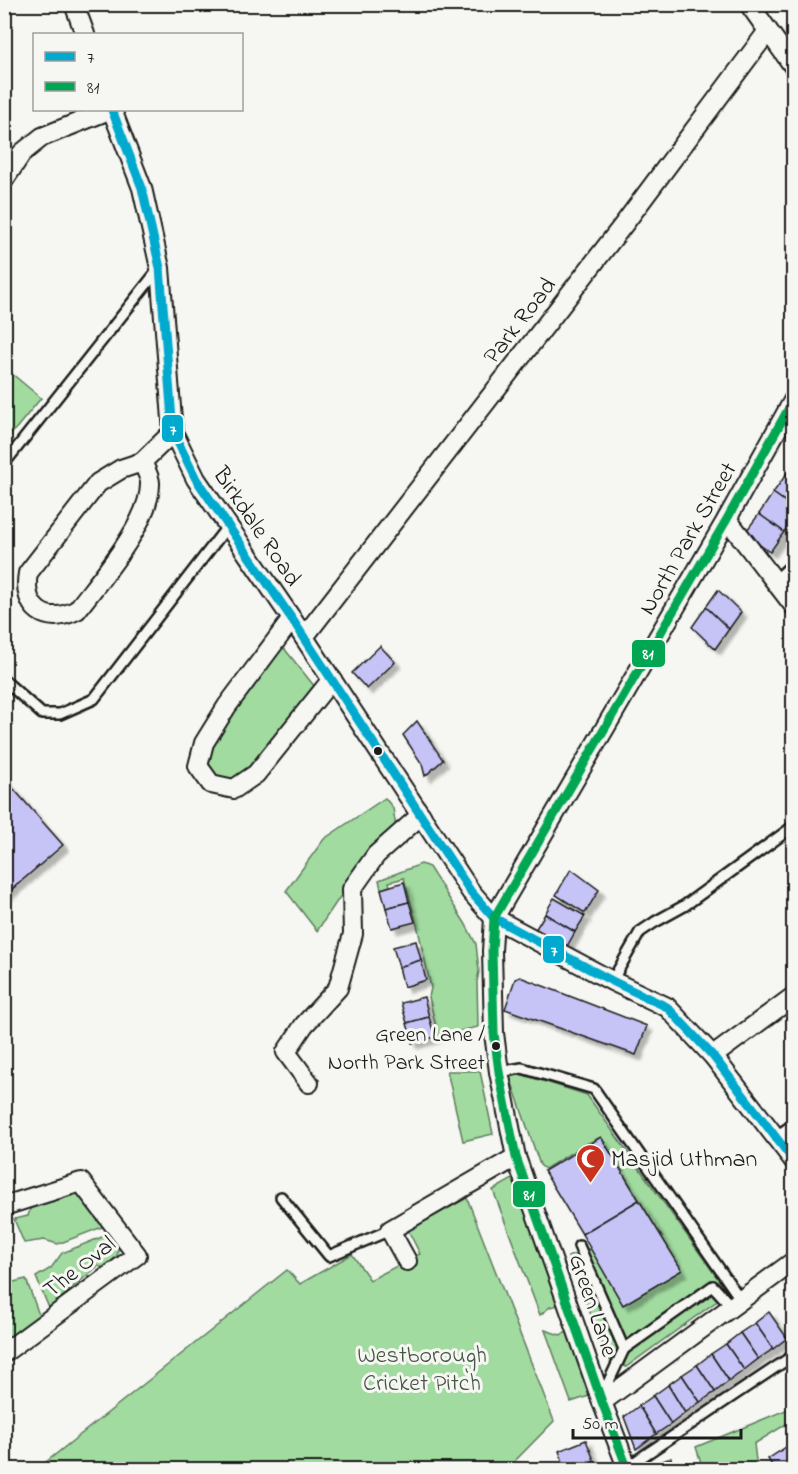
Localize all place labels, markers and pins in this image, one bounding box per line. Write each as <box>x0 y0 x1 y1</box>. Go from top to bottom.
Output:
unlabelled marker <box>372 745 384 757</box>
place label: Green Lane / North Park Street <box>328 1020 486 1080</box>
marker: Green Lane / North Park Street <box>490 1040 502 1052</box>
mosque icon: Masjid Uthman <box>574 1142 606 1184</box>
place label: Masjid Uthman <box>611 1143 757 1178</box>

